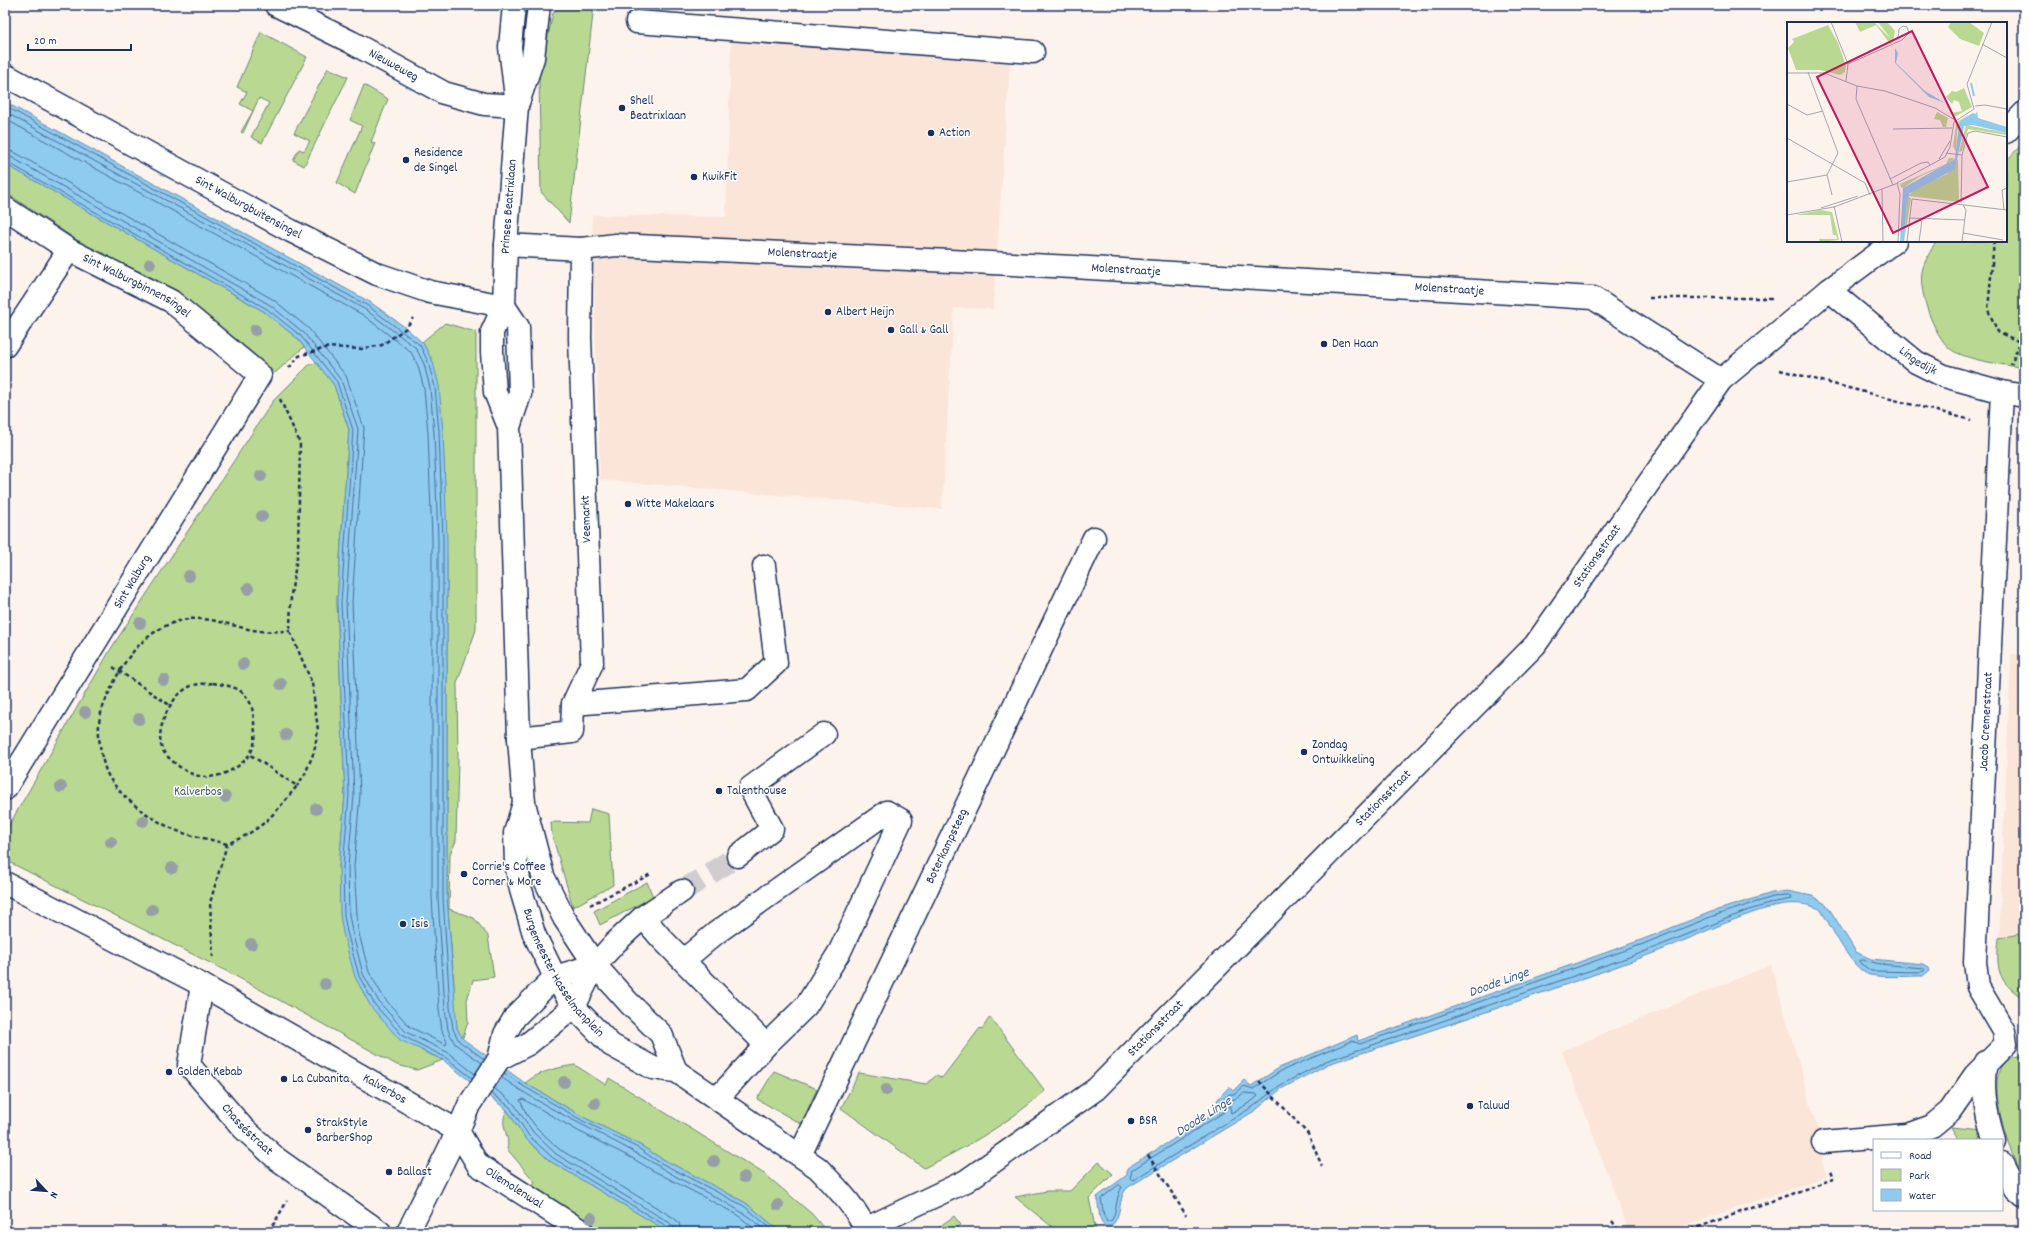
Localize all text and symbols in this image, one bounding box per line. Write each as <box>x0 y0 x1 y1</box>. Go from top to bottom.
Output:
inset map <box>1787 22 2007 242</box>
scale bar <box>28 26 131 52</box>
text: 20 m <box>34 33 57 50</box>
street label: Nieuweweg <box>365 44 422 87</box>
place label: Shell Beatrixlaan <box>630 92 686 126</box>
marker: Shell Beatrixlaan <box>617 103 627 113</box>
place label: Action <box>939 124 970 143</box>
marker: Action <box>926 128 936 138</box>
place label: Residence de Singel <box>414 144 463 178</box>
marker: Residence de Singel <box>401 155 411 165</box>
street label: Prinses Beatrixlaan <box>496 158 522 254</box>
place label: KwikFit <box>702 168 737 187</box>
street label: Sint Walburgbuitensingel <box>191 171 305 244</box>
marker: KwikFit <box>689 172 699 182</box>
street label: Molenstraatje <box>767 243 838 265</box>
street label: Sint Walburgbinnensingel <box>79 249 195 323</box>
street label: Molenstraatje <box>1091 259 1162 282</box>
street label: Molenstraatje <box>1414 278 1485 301</box>
place label: Albert Heijn <box>836 303 894 322</box>
marker: Albert Heijn <box>823 307 833 317</box>
place label: Gall & Gall <box>899 321 948 340</box>
marker: Gall & Gall <box>886 325 896 335</box>
place label: Den Haan <box>1332 335 1378 354</box>
marker: Den Haan <box>1319 339 1329 349</box>
street label: Lingedijk <box>1894 342 1940 380</box>
street label: Veemarkt <box>577 495 597 543</box>
place label: Witte Makelaars <box>636 495 714 514</box>
marker: Witte Makelaars <box>623 499 633 509</box>
street label: Stationsstraat <box>1569 521 1626 592</box>
street label: Sint Walburg <box>109 551 157 613</box>
street label: Jacob Cremerstraat <box>1975 672 1998 772</box>
place label: Zondag Ontwikkeling <box>1312 736 1375 770</box>
marker: Zondag Ontwikkeling <box>1299 747 1309 757</box>
street label: Stationsstraat <box>1351 765 1416 831</box>
place label: Talenthouse <box>727 782 787 801</box>
park label: Kalverbos <box>174 783 222 802</box>
marker: Talenthouse <box>714 786 724 796</box>
street label: Boterkampsteeg <box>921 805 973 887</box>
place label: Corrie's Coffee Corner & More <box>472 858 546 892</box>
marker: Corrie's Coffee Corner & More <box>459 869 469 879</box>
street label: Burgemeester Hasselmanplein <box>517 906 608 1042</box>
place label: Isis <box>411 915 428 934</box>
marker: Isis <box>398 919 408 929</box>
water label: Doode Linge <box>1466 963 1533 1003</box>
street label: Stationsstraat <box>1123 996 1188 1061</box>
place label: Golden Kebab <box>177 1063 243 1082</box>
marker: Golden Kebab <box>164 1067 174 1077</box>
street label: Kalverbos <box>359 1069 410 1109</box>
place label: La Cubanita <box>292 1070 350 1089</box>
marker: La Cubanita <box>279 1074 289 1084</box>
water label: Doode Linge <box>1172 1091 1237 1142</box>
place label: Taluud <box>1478 1097 1510 1116</box>
street label: Chasséstraat <box>216 1099 277 1160</box>
marker: Taluud <box>1465 1101 1475 1111</box>
place label: BSR <box>1139 1112 1157 1131</box>
place label: StrakStyle BarberShop <box>316 1114 373 1148</box>
marker: BSR <box>1126 1116 1136 1126</box>
marker: StrakStyle BarberShop <box>303 1125 313 1135</box>
legend <box>1873 1139 2003 1211</box>
text: Road <box>1909 1148 1931 1165</box>
street label: Oliemolenwal <box>481 1162 547 1214</box>
place label: Ballast <box>397 1163 432 1182</box>
marker: Ballast <box>384 1167 394 1177</box>
text: Park <box>1909 1168 1930 1185</box>
north arrow <box>26 1171 66 1211</box>
text: Water <box>1909 1188 1936 1205</box>
text: N <box>45 1189 62 1201</box>

